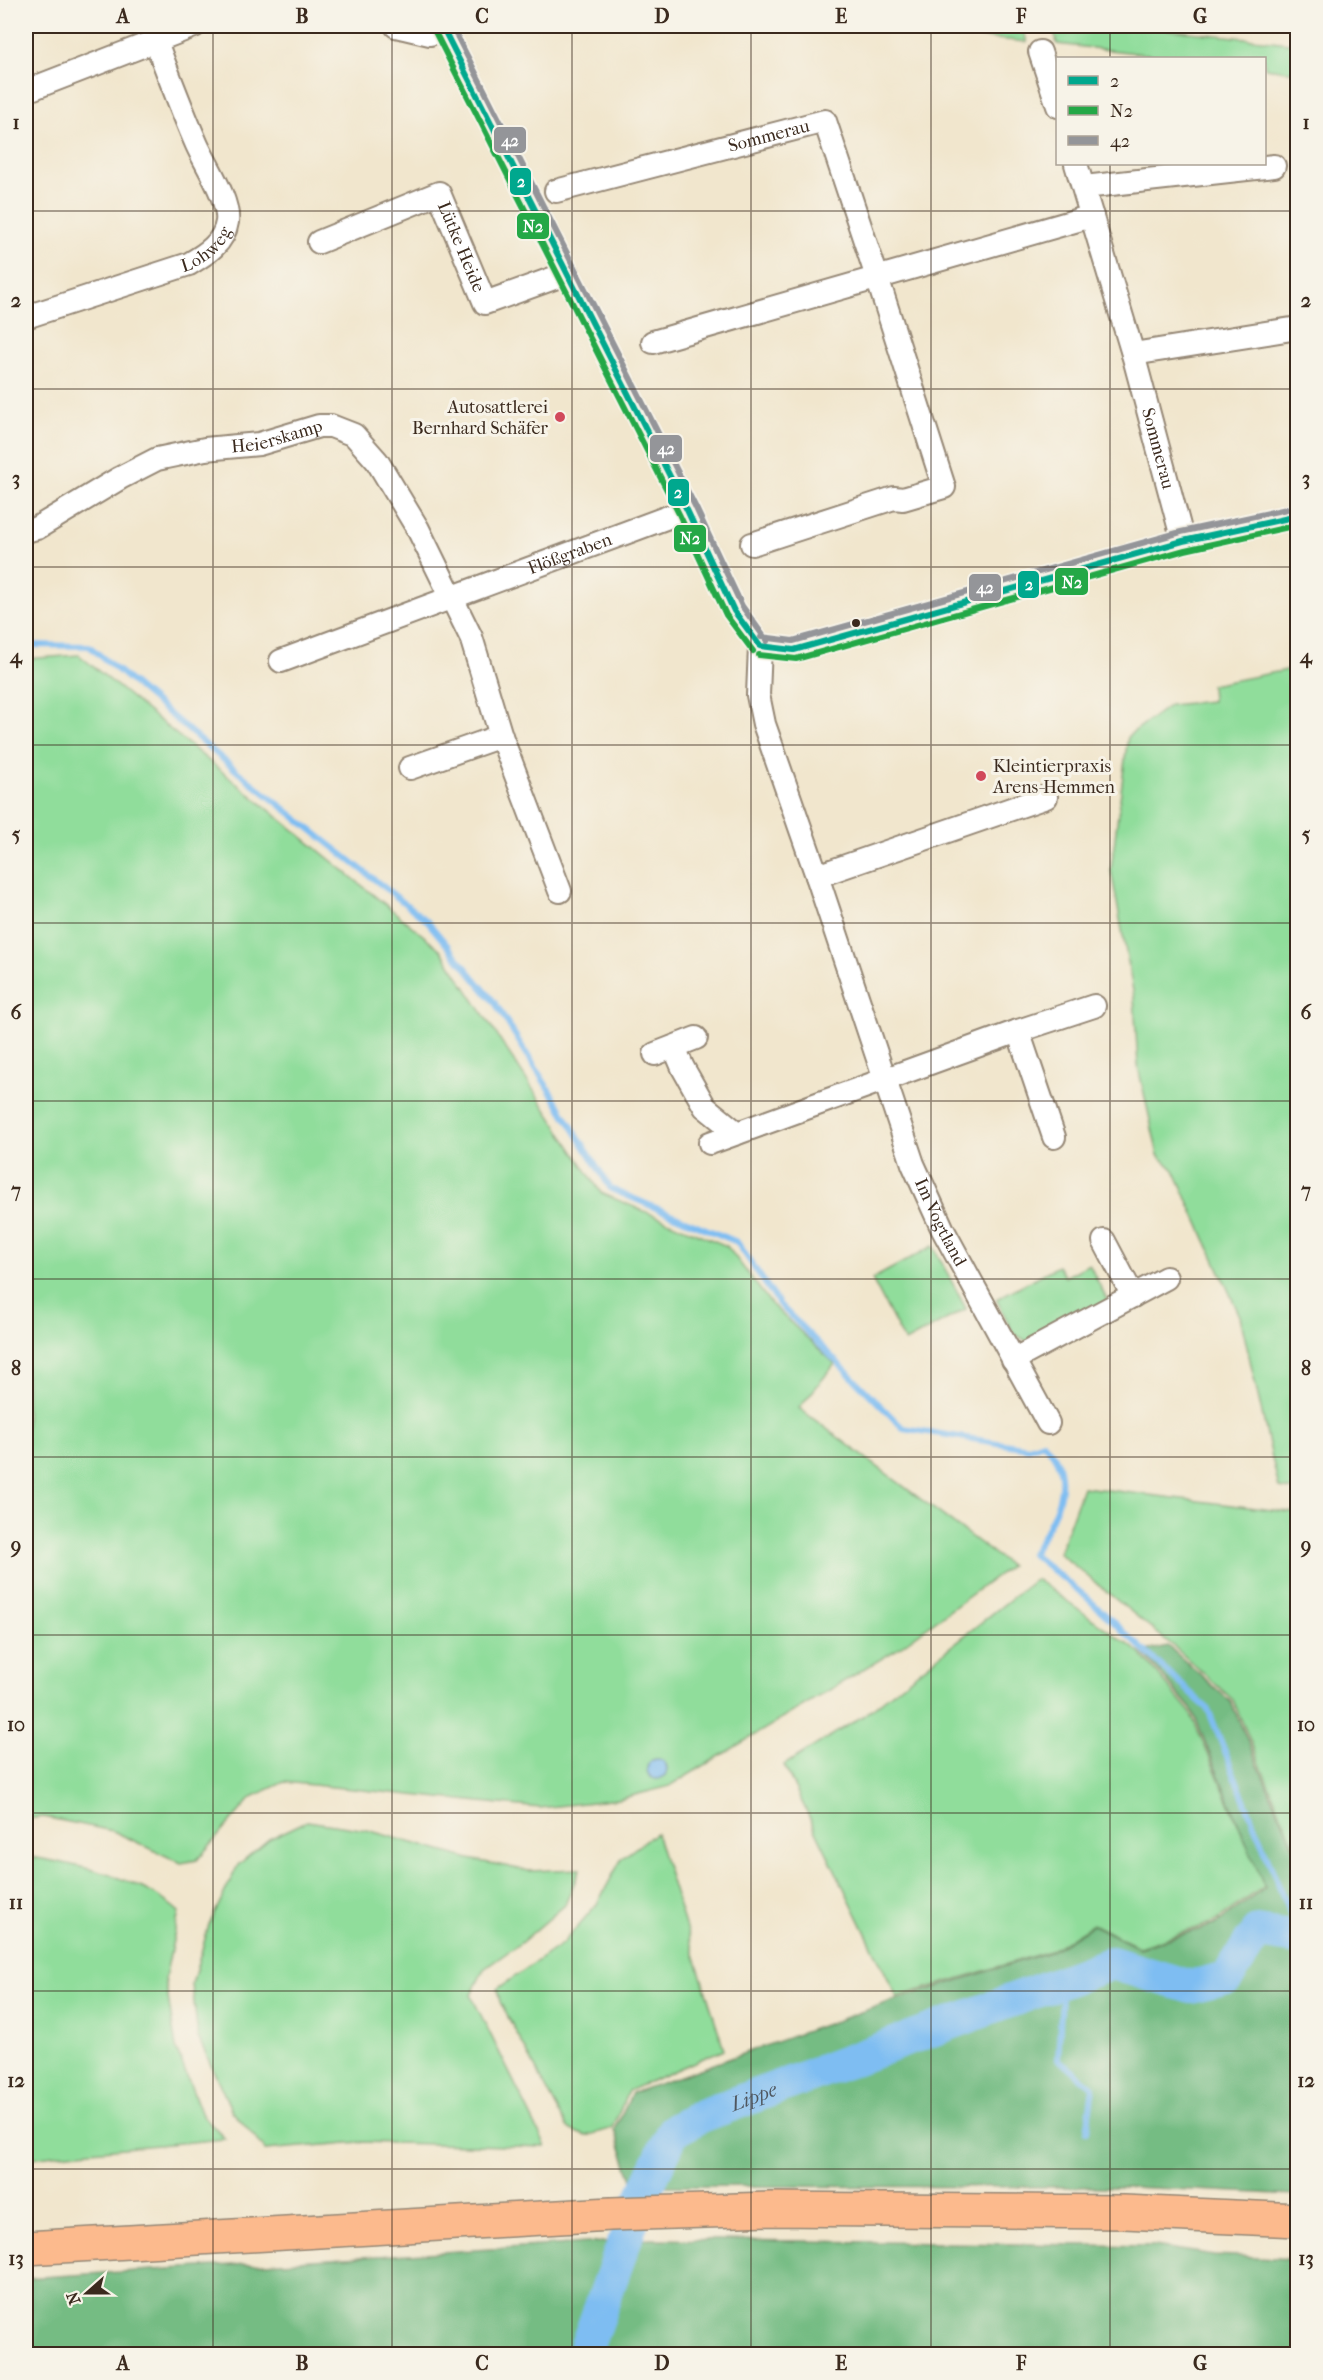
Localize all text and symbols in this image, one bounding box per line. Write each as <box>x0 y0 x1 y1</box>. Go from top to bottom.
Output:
text: A <box>115 5 131 28</box>
text: B <box>295 5 309 28</box>
text: C <box>475 5 489 28</box>
text: D <box>654 5 670 28</box>
text: E <box>835 5 847 28</box>
text: F <box>1015 5 1027 28</box>
text: G <box>1193 5 1207 28</box>
legend <box>1056 57 1266 165</box>
text: 2 <box>1110 71 1119 92</box>
text: N2 <box>1110 101 1133 122</box>
text: 1 <box>12 111 20 134</box>
text: 1 <box>1302 111 1310 134</box>
street label: Sommerau <box>726 115 812 156</box>
line badge: 42 <box>493 126 527 154</box>
text: 42 <box>500 131 519 151</box>
text: 42 <box>1110 131 1130 152</box>
line badge: 2 <box>509 167 532 196</box>
text: 2 <box>517 172 525 191</box>
street label: Lütke Heide <box>433 199 490 295</box>
line badge: N2 <box>516 212 550 240</box>
text: N2 <box>523 217 543 236</box>
street label: Lohweg <box>178 223 236 276</box>
text: 2 <box>11 289 21 312</box>
text: 2 <box>1301 289 1311 312</box>
place label: Autosattlerei Bernhard Schäfer <box>412 397 549 439</box>
street label: Sommerau <box>1137 405 1179 491</box>
marker: Autosattlerei Bernhard Schäfer <box>553 410 567 424</box>
street label: Heierskamp <box>230 415 325 457</box>
line badge: 42 <box>649 434 683 463</box>
text: 42 <box>656 439 675 459</box>
text: 3 <box>12 467 20 490</box>
text: 3 <box>1302 467 1310 490</box>
line badge: 2 <box>667 478 690 507</box>
text: 2 <box>674 483 682 502</box>
line badge: N2 <box>673 524 707 553</box>
street label: Flößgraben <box>525 528 615 579</box>
text: N2 <box>680 529 700 548</box>
line badge: N2 <box>1054 567 1089 596</box>
line badge: 2 <box>1017 570 1040 599</box>
line badge: 42 <box>968 573 1002 602</box>
text: N2 <box>1062 573 1082 592</box>
text: 2 <box>1025 575 1033 594</box>
text: 42 <box>975 578 994 598</box>
unlabelled marker <box>850 617 862 629</box>
text: 4 <box>9 645 23 669</box>
text: 4 <box>1299 645 1313 669</box>
place label: Kleintierpraxis Arens-Hemmen <box>992 756 1116 798</box>
marker: Kleintierpraxis Arens-Hemmen <box>974 769 988 783</box>
text: 5 <box>12 823 21 846</box>
text: 5 <box>1302 823 1311 846</box>
text: 6 <box>11 1001 23 1024</box>
text: 6 <box>1301 1001 1313 1024</box>
street label: Im Vogtland <box>910 1175 971 1270</box>
text: 7 <box>10 1179 21 1202</box>
text: 7 <box>1300 1179 1311 1202</box>
text: 8 <box>11 1357 21 1380</box>
text: 8 <box>1301 1357 1311 1380</box>
text: 9 <box>10 1535 21 1558</box>
text: 9 <box>1300 1535 1311 1558</box>
text: 10 <box>7 1713 25 1736</box>
text: 10 <box>1297 1713 1315 1736</box>
text: 11 <box>9 1891 23 1914</box>
text: 11 <box>1299 1891 1313 1914</box>
text: 12 <box>7 2069 25 2092</box>
text: 12 <box>1297 2069 1315 2092</box>
water label: Lippe <box>725 2077 780 2116</box>
text: 13 <box>8 2247 24 2270</box>
text: 13 <box>1298 2247 1314 2270</box>
north arrow <box>57 2263 117 2323</box>
text: N <box>62 2288 85 2307</box>
text: A <box>115 2352 131 2375</box>
text: B <box>295 2352 309 2375</box>
text: C <box>475 2352 489 2375</box>
text: D <box>654 2352 670 2375</box>
text: E <box>835 2352 847 2375</box>
text: F <box>1015 2352 1027 2375</box>
text: G <box>1193 2352 1207 2375</box>

